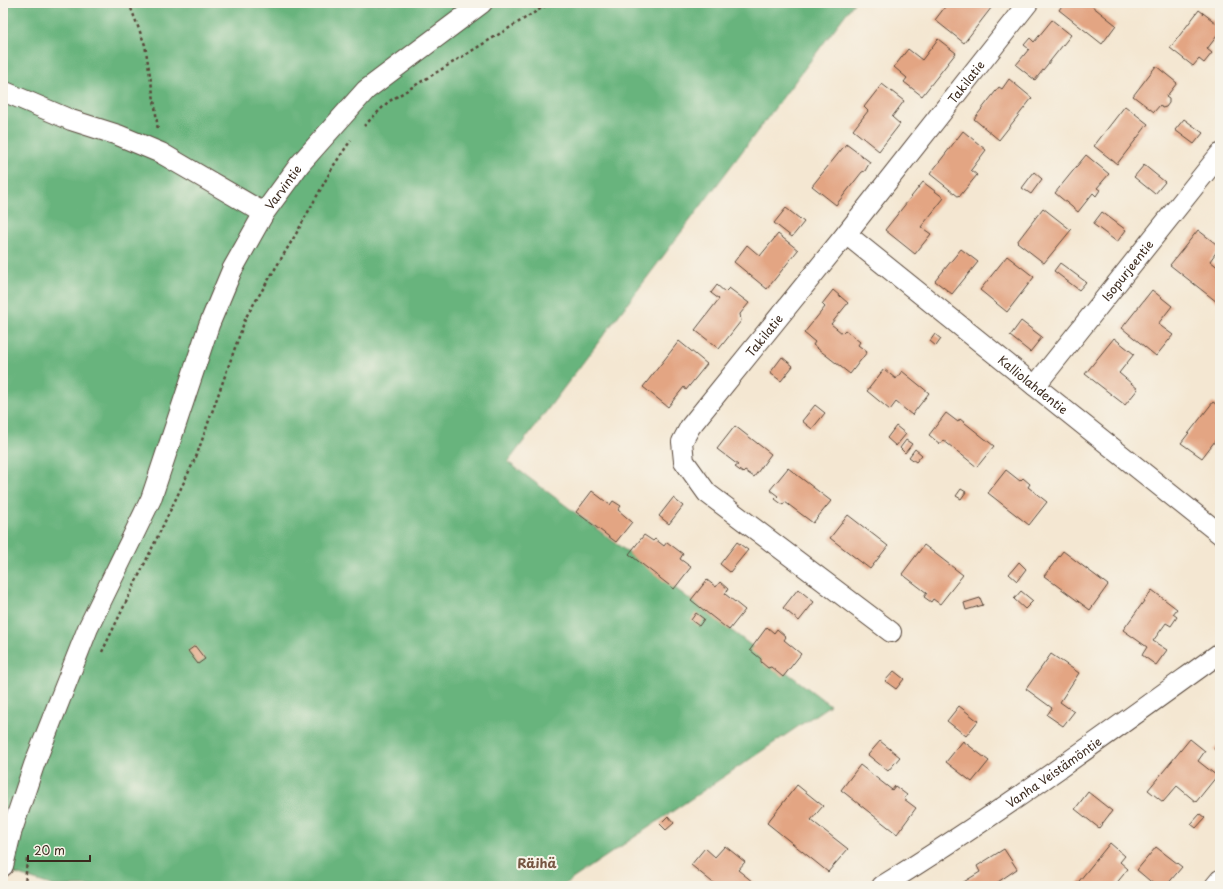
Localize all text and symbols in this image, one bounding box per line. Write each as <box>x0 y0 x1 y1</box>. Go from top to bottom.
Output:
street label: Takilatie <box>943 56 989 107</box>
street label: Varvintie <box>260 161 306 213</box>
street label: Isopurjeentie <box>1097 236 1157 305</box>
street label: Takilatie <box>741 310 787 361</box>
street label: Kalliolahdentie <box>994 351 1072 418</box>
street label: Vanha Veistämöntie <box>1002 732 1105 812</box>
scale bar <box>28 837 90 863</box>
text: 20 m <box>34 841 65 859</box>
district label: Räihä <box>518 853 557 872</box>

